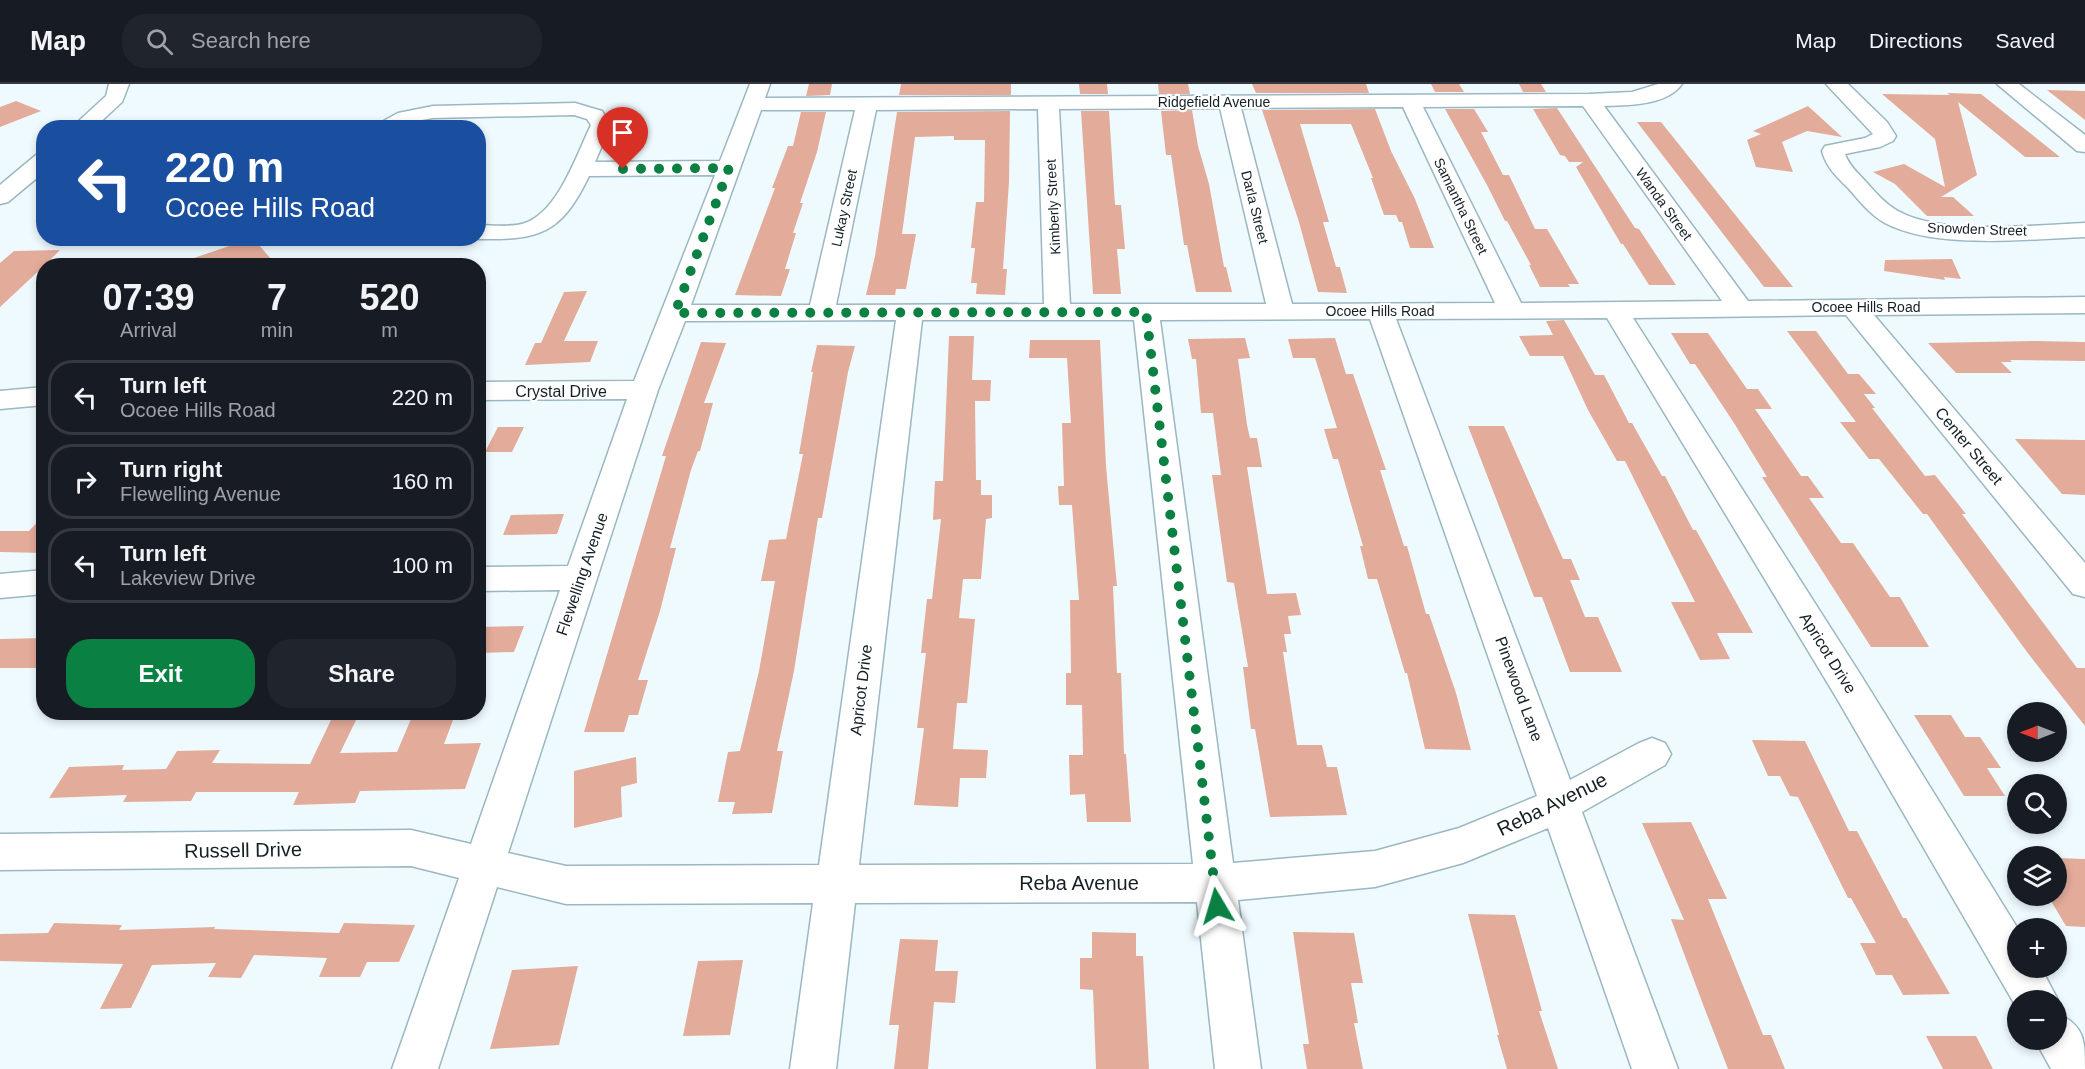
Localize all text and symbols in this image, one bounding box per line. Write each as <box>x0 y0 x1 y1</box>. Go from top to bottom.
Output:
search box <box>122 14 542 68</box>
text: Map <box>30 25 86 56</box>
icon: search <box>143 25 176 58</box>
text: Search here <box>191 28 311 53</box>
text: Map <box>1795 29 1836 52</box>
text: Directions <box>1869 29 1962 52</box>
text: Saved <box>1995 29 2055 52</box>
street label: Ridgefield Avenue <box>1158 94 1271 110</box>
pin <box>597 107 648 169</box>
icon: arrive <box>606 116 639 149</box>
icon: left <box>66 144 144 222</box>
text: 220 m <box>165 144 284 191</box>
street label: Samantha Street <box>1431 155 1491 257</box>
street label: Kimberly Street <box>1043 159 1063 255</box>
street label: Wanda Street <box>1633 165 1696 243</box>
street label: Lukay Street <box>828 168 860 248</box>
street label: Darla Street <box>1238 169 1272 245</box>
text: Ocoee Hills Road <box>165 193 375 223</box>
street label: Snowden Street <box>1927 219 2027 239</box>
text: 07:39 <box>102 277 194 318</box>
text: 7 <box>267 277 287 318</box>
text: 520 <box>359 277 420 318</box>
street label: Ocoee Hills Road <box>1812 299 1920 315</box>
street label: Ocoee Hills Road <box>1326 303 1434 319</box>
text: Arrival <box>120 319 177 341</box>
text: min <box>261 319 293 341</box>
text: m <box>381 319 398 341</box>
text: Turn left <box>120 373 206 398</box>
icon: left <box>69 381 102 414</box>
street label: Crystal Drive <box>515 383 607 400</box>
text: 220 m <box>392 385 453 410</box>
text: Ocoee Hills Road <box>120 399 276 421</box>
street label: Center Street <box>1932 404 2006 488</box>
text: Turn right <box>120 457 222 482</box>
icon: right <box>69 465 102 498</box>
text: 160 m <box>392 469 453 494</box>
text: Flewelling Avenue <box>120 483 281 505</box>
street label: Flewelling Avenue <box>553 510 611 638</box>
text: Turn left <box>120 541 206 566</box>
icon: left <box>69 549 102 582</box>
text: 100 m <box>392 553 453 578</box>
text: Lakeview Drive <box>120 567 256 589</box>
street label: Apricot Drive <box>1797 610 1860 696</box>
street label: Pinewood Lane <box>1492 634 1546 744</box>
button: Exit <box>66 639 255 708</box>
button: Share <box>267 639 456 708</box>
street label: Apricot Drive <box>847 643 875 736</box>
north arrow <box>2007 702 2067 762</box>
map controls <box>2007 702 2067 1050</box>
street label: Reba Avenue <box>1493 768 1611 840</box>
button: search <box>2007 774 2067 834</box>
street label: Russell Drive <box>184 838 302 862</box>
button: layers <box>2007 846 2067 906</box>
street label: Reba Avenue <box>1019 872 1139 894</box>
position arrow <box>1185 874 1249 938</box>
button: + <box>2007 918 2067 978</box>
button: − <box>2007 990 2067 1050</box>

